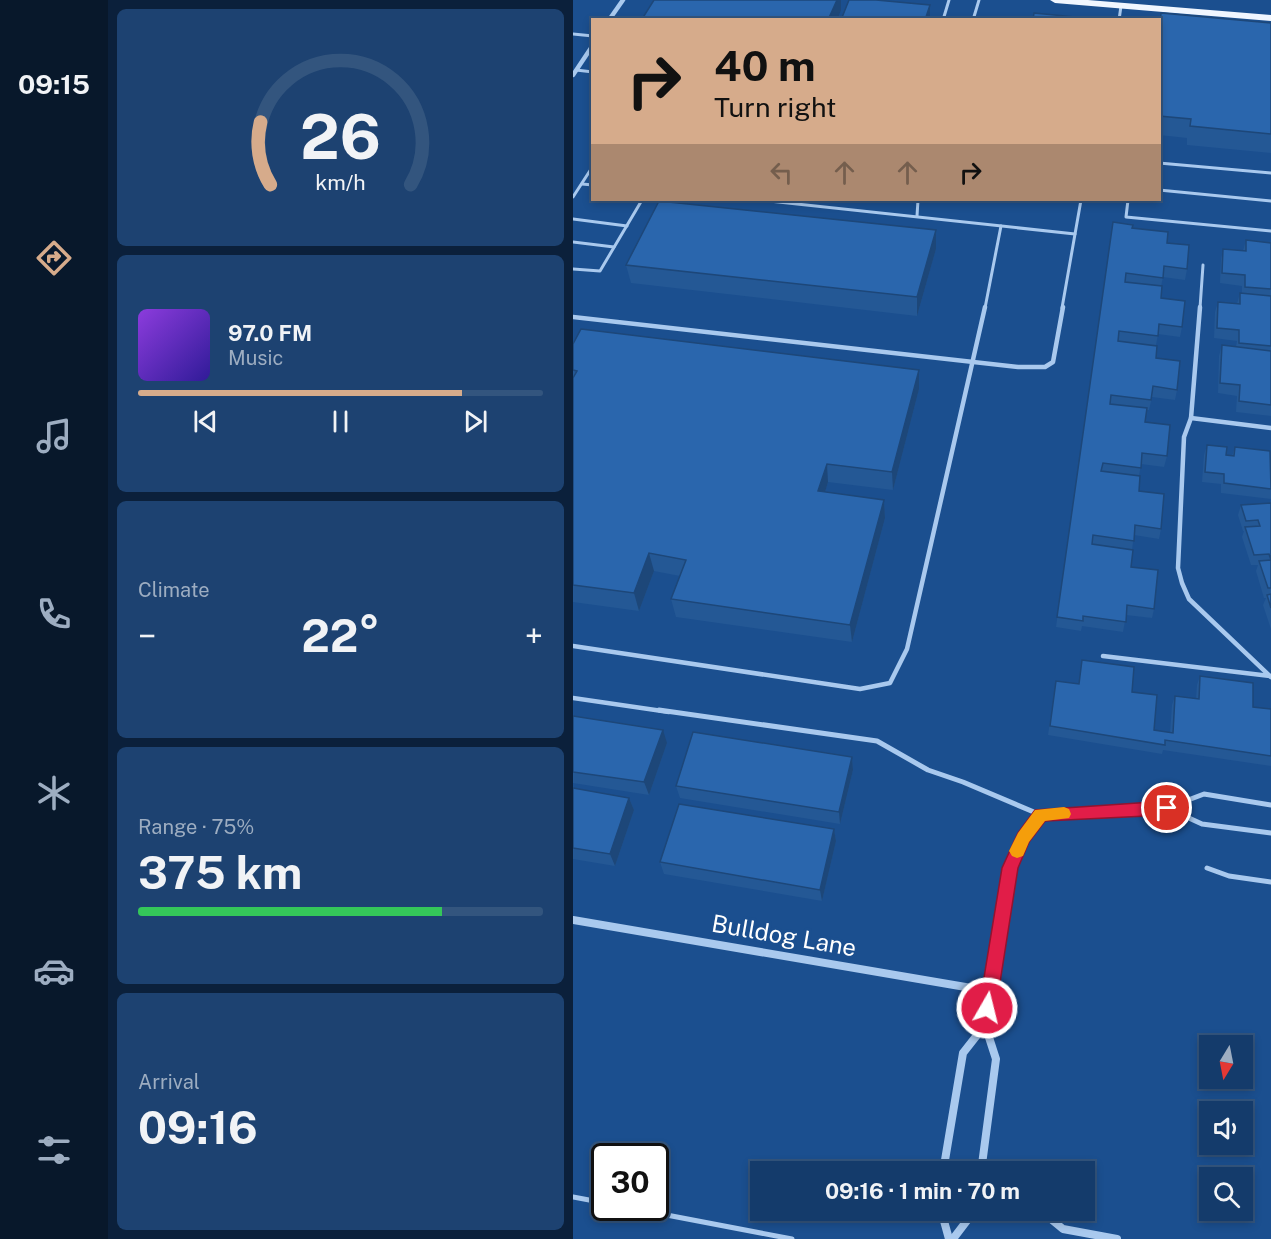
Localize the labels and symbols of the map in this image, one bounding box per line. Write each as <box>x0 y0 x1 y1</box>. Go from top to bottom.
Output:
pin <box>1141 782 1192 833</box>
street label: Bulldog Lane <box>710 909 859 962</box>
position arrow <box>955 976 1019 1040</box>
north arrow <box>1199 1035 1253 1089</box>
speed limit sign: 30 <box>591 1143 669 1221</box>

